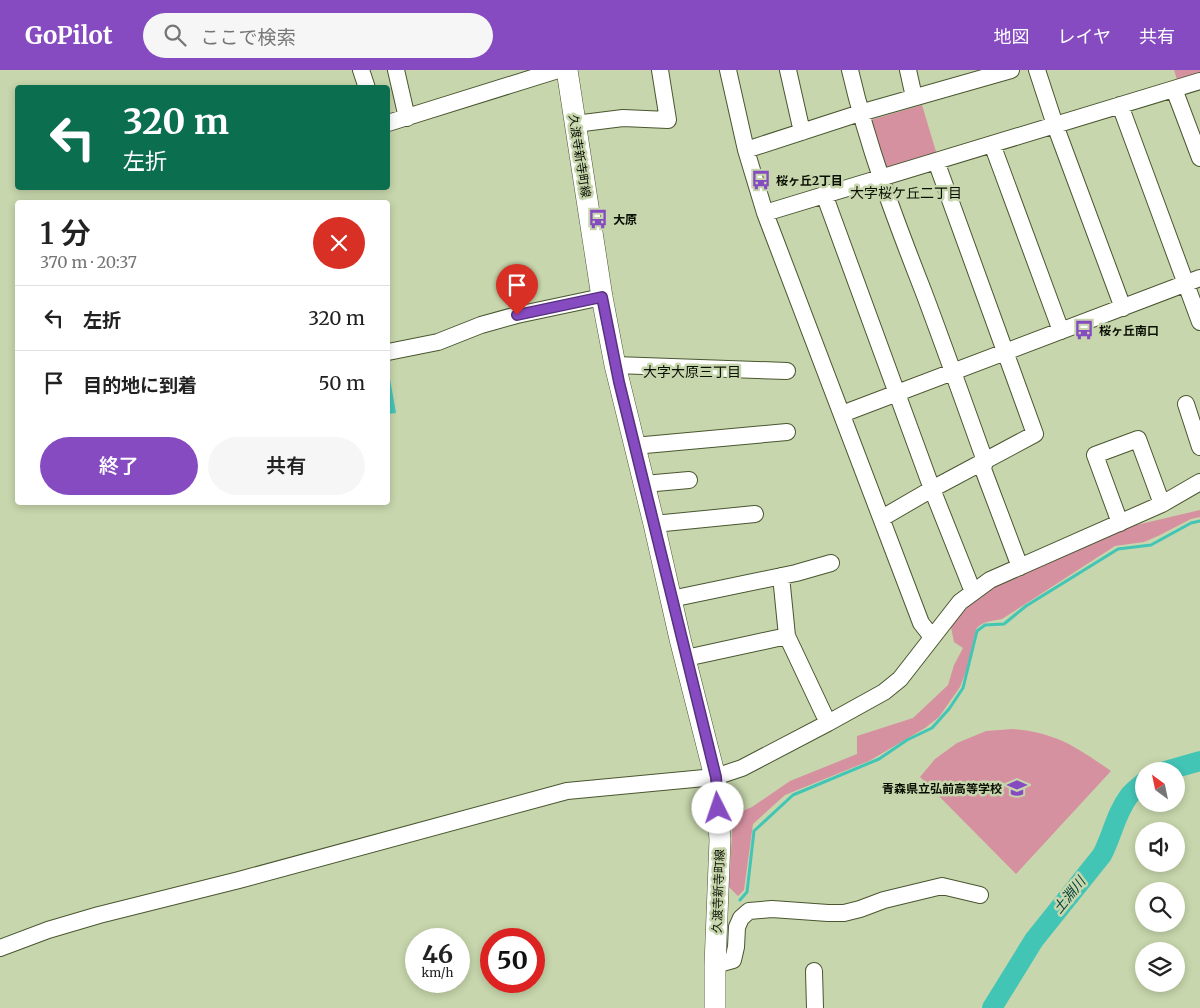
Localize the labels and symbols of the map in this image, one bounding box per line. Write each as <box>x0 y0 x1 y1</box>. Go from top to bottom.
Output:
street label: 久渡寺新寺町線 <box>566 113 594 199</box>
bus stop icon: 桜ヶ丘2丁目 <box>750 169 772 191</box>
place label: 桜ヶ丘2丁目 <box>776 173 843 188</box>
district label: 大字桜ケ丘二丁目 <box>850 184 962 202</box>
bus stop icon: 大原 <box>587 208 609 230</box>
place label: 大原 <box>613 212 637 227</box>
pin <box>496 264 538 315</box>
bus stop icon: 桜ヶ丘南口 <box>1073 319 1095 341</box>
place label: 桜ヶ丘南口 <box>1099 323 1159 338</box>
district label: 大字大原三丁目 <box>643 363 741 381</box>
north arrow <box>1135 762 1185 812</box>
school or university icon: 青森県立弘前高等学校 <box>1006 777 1028 799</box>
position arrow <box>691 781 743 833</box>
place label: 青森県立弘前高等学校 <box>882 781 1002 796</box>
street label: 久渡寺新寺町線 <box>709 849 727 933</box>
water label: 土淵川 <box>1049 871 1090 917</box>
speed limit sign: 50 <box>480 928 545 993</box>

